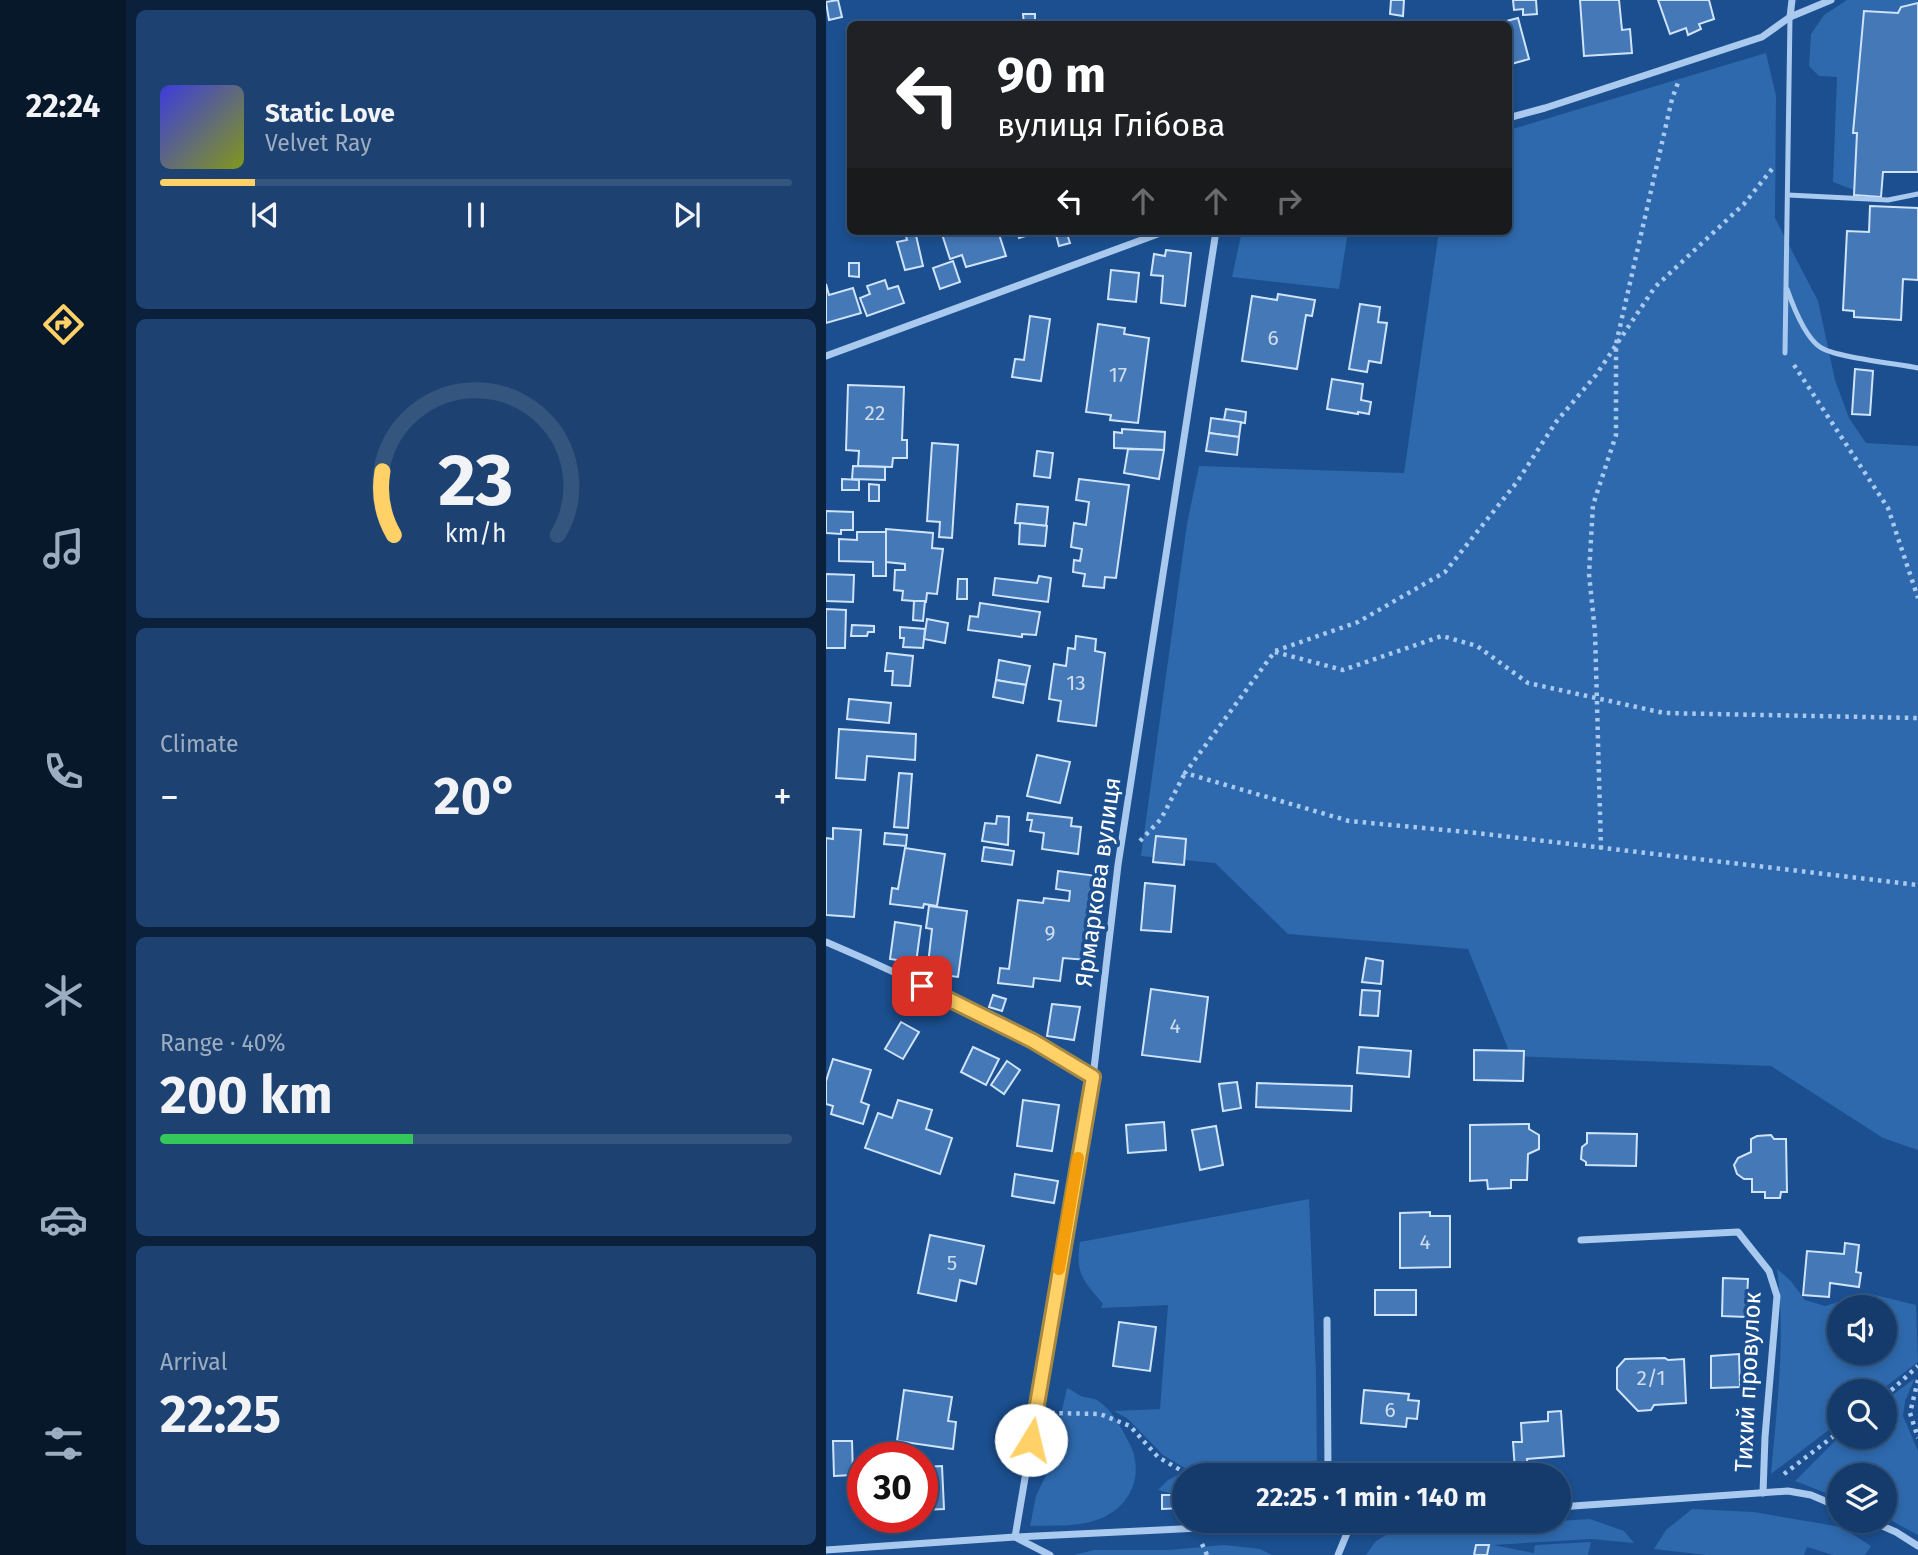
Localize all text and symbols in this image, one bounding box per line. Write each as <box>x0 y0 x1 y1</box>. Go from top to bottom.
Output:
text: 90 m <box>997 46 1106 105</box>
icon: left <box>882 49 973 140</box>
text: 22:24 <box>26 87 100 125</box>
text: Static Love <box>265 98 395 129</box>
text: вулиця Глібова <box>997 106 1225 144</box>
text: Velvet Ray <box>265 129 372 157</box>
icon: left <box>1051 182 1089 220</box>
icon: ahead <box>1124 182 1162 220</box>
icon: ahead <box>1197 182 1235 220</box>
icon: right <box>1270 182 1308 220</box>
icon: previous <box>246 196 284 234</box>
icon: pause <box>457 196 495 234</box>
icon: next <box>668 196 706 234</box>
icon: directions <box>39 300 88 349</box>
house number: 6 <box>1267 325 1279 351</box>
house number: 17 <box>1109 362 1127 388</box>
house number: 22 <box>865 400 885 426</box>
text: 23 <box>438 437 514 524</box>
text: km/h <box>445 518 507 548</box>
icon: music <box>39 524 88 573</box>
house number: 13 <box>1066 670 1086 696</box>
text: Climate <box>160 730 239 758</box>
icon: phone <box>39 747 88 796</box>
text: 20° <box>434 765 518 828</box>
text: − <box>160 774 179 820</box>
text: + <box>773 774 792 820</box>
street label: Ярмаркова вулиця <box>1069 775 1127 989</box>
house number: 9 <box>1044 920 1056 946</box>
pin <box>892 956 952 1016</box>
icon: arrive <box>903 967 941 1005</box>
icon: climate <box>39 971 88 1020</box>
house number: 4 <box>1169 1013 1181 1039</box>
text: Range · 40% <box>160 1029 286 1057</box>
text: 200 km <box>160 1064 333 1127</box>
icon: car <box>39 1195 88 1244</box>
house number: 4 <box>1419 1229 1431 1255</box>
house number: 5 <box>947 1250 957 1276</box>
street label: Тихий провулок <box>1729 1291 1767 1473</box>
map controls <box>1827 1295 1897 1533</box>
button: sound <box>1827 1295 1897 1365</box>
text: Arrival <box>160 1348 227 1376</box>
house number: 2/1 <box>1636 1365 1666 1391</box>
button: search <box>1827 1379 1897 1449</box>
text: 22:25 <box>160 1383 281 1446</box>
house number: 6 <box>1384 1397 1396 1423</box>
position arrow <box>994 1403 1068 1477</box>
icon: filters <box>39 1419 88 1468</box>
speed limit sign: 30 <box>847 1442 938 1533</box>
button: layers <box>1827 1463 1897 1533</box>
text: 22:25 · 1 min · 140 m <box>1256 1482 1487 1513</box>

